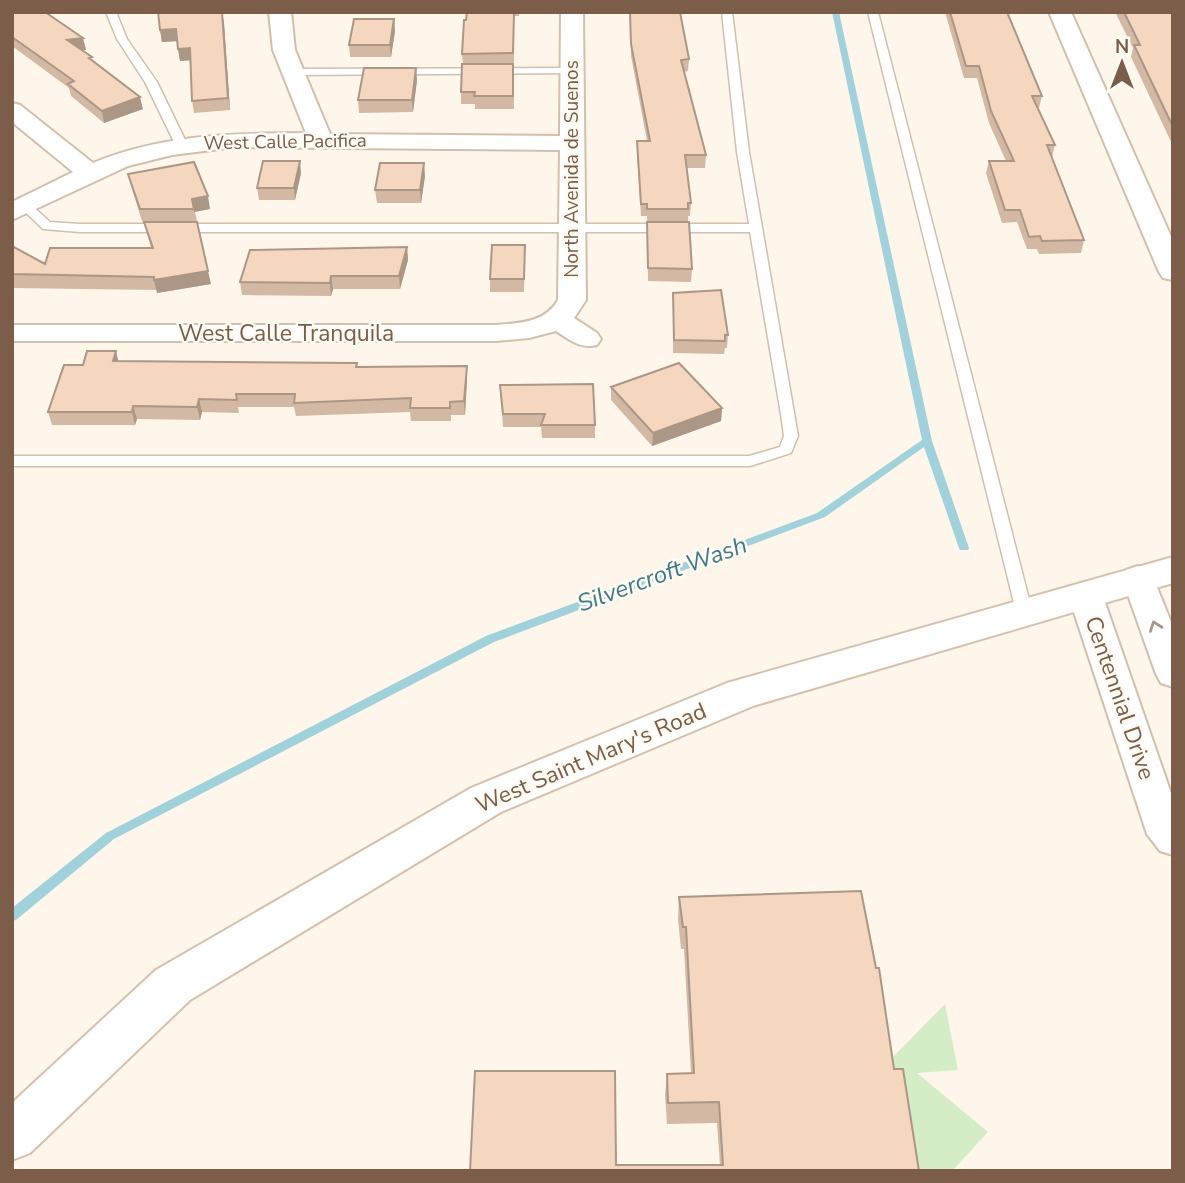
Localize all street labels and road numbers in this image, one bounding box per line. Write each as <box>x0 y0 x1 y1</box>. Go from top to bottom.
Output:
street label: North Avenida de Suenos <box>559 60 585 278</box>
street label: West Calle Pacifica <box>203 128 367 156</box>
street label: West Calle Tranquila <box>178 318 394 349</box>
street label: Centennial Drive <box>1077 612 1163 784</box>
street label: West Saint Mary's Road <box>471 695 711 821</box>

